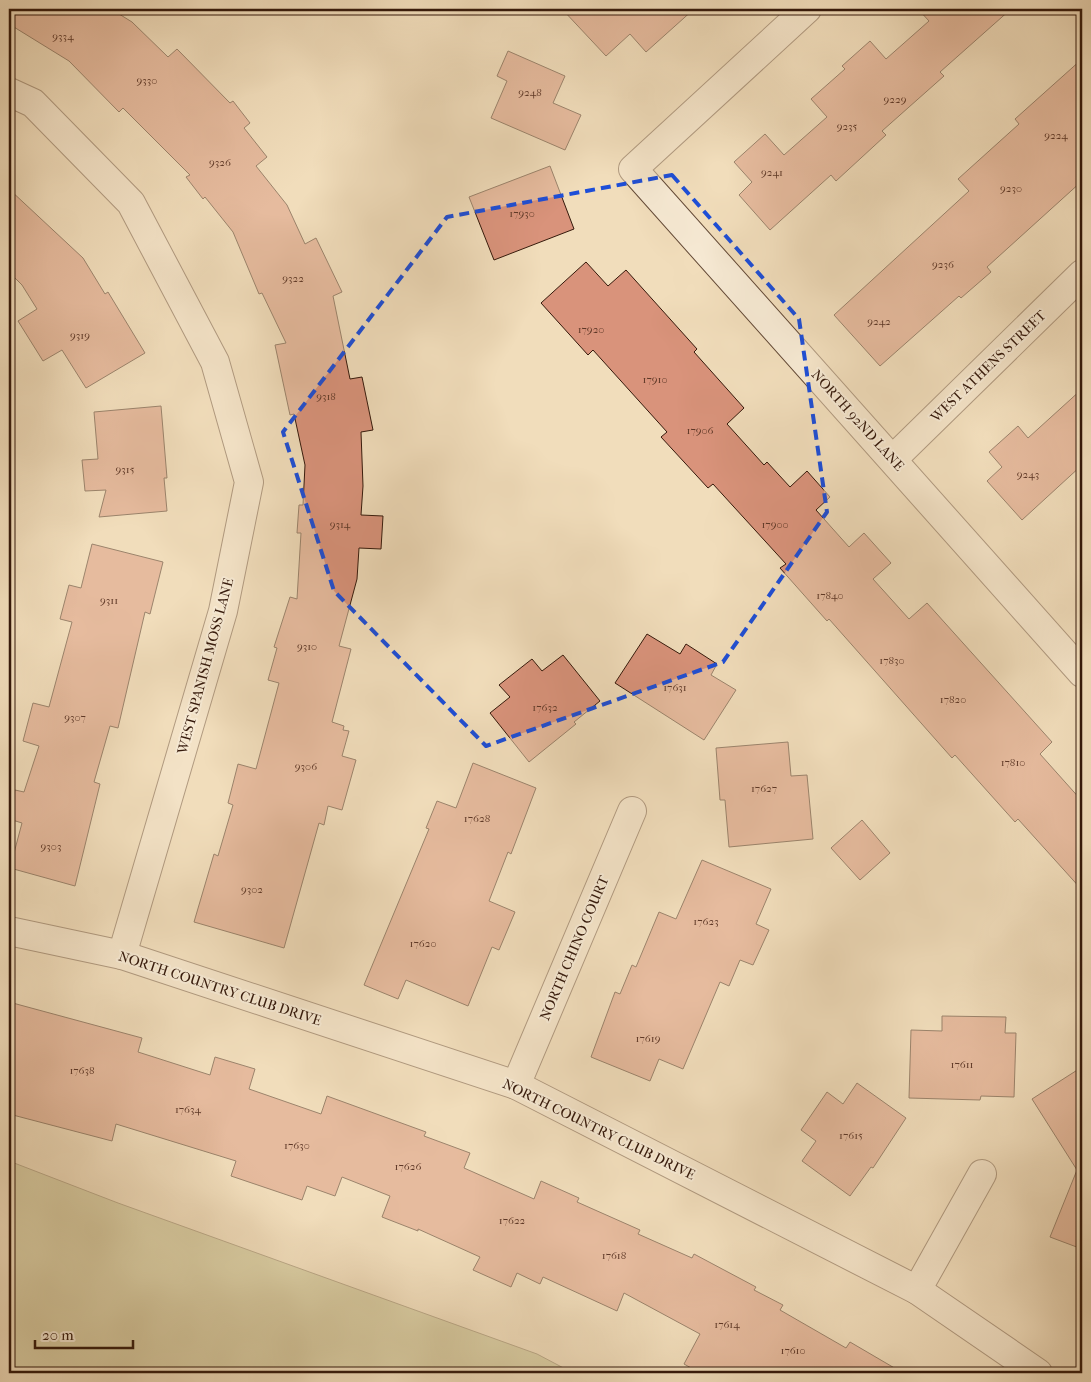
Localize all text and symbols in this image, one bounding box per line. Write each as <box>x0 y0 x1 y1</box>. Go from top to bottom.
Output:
house number: 9334 <box>52 30 74 43</box>
house number: 9330 <box>137 74 157 87</box>
house number: 9248 <box>518 86 542 99</box>
house number: 9229 <box>884 93 907 106</box>
house number: 9235 <box>837 120 858 133</box>
house number: 9224 <box>1044 129 1068 142</box>
house number: 9326 <box>209 156 231 169</box>
house number: 9241 <box>761 166 783 179</box>
house number: 9230 <box>1000 182 1022 195</box>
house number: 17930 <box>509 207 535 220</box>
house number: 9236 <box>932 258 954 271</box>
house number: 9322 <box>282 272 304 285</box>
street label: WEST ATHENS STREET <box>926 306 1050 427</box>
house number: 9242 <box>867 315 891 328</box>
house number: 17920 <box>578 323 604 336</box>
house number: 9319 <box>70 329 90 342</box>
street label: NORTH 92ND LANE <box>808 366 908 475</box>
house number: 17910 <box>643 373 667 386</box>
house number: 9318 <box>316 390 336 403</box>
house number: 17906 <box>686 424 714 437</box>
house number: 9315 <box>116 463 135 476</box>
house number: 9243 <box>1017 468 1039 481</box>
house number: 9314 <box>330 518 351 531</box>
house number: 17900 <box>761 518 789 531</box>
street label: WEST SPANISH MOSS LANE <box>173 576 237 757</box>
house number: 17840 <box>816 589 844 602</box>
house number: 9311 <box>100 594 118 607</box>
house number: 9310 <box>297 640 317 653</box>
house number: 17830 <box>879 654 905 667</box>
house number: 17631 <box>663 681 687 694</box>
house number: 17820 <box>940 693 966 706</box>
house number: 17632 <box>532 701 558 714</box>
house number: 9307 <box>64 711 86 724</box>
house number: 17810 <box>1001 756 1025 769</box>
house number: 9306 <box>295 760 317 773</box>
house number: 17627 <box>751 782 777 795</box>
house number: 17628 <box>464 812 490 825</box>
house number: 9303 <box>41 840 61 853</box>
street label: NORTH CHINO COURT <box>536 873 613 1023</box>
house number: 9302 <box>241 883 263 896</box>
house number: 17623 <box>693 915 719 928</box>
house number: 17620 <box>410 937 436 950</box>
street label: NORTH COUNTRY CLUB DRIVE <box>116 948 324 1030</box>
house number: 17619 <box>636 1032 661 1045</box>
house number: 17611 <box>951 1058 974 1071</box>
house number: 17638 <box>69 1064 95 1077</box>
street label: NORTH COUNTRY CLUB DRIVE <box>500 1075 698 1184</box>
house number: 17634 <box>175 1103 202 1116</box>
house number: 17615 <box>839 1129 863 1142</box>
house number: 17630 <box>284 1139 310 1152</box>
house number: 17626 <box>395 1160 421 1173</box>
house number: 17622 <box>499 1214 526 1227</box>
house number: 17618 <box>602 1249 626 1262</box>
scale bar <box>35 1317 132 1349</box>
house number: 17614 <box>714 1318 740 1331</box>
text: 20 m <box>42 1326 74 1344</box>
house number: 17610 <box>780 1344 806 1357</box>

